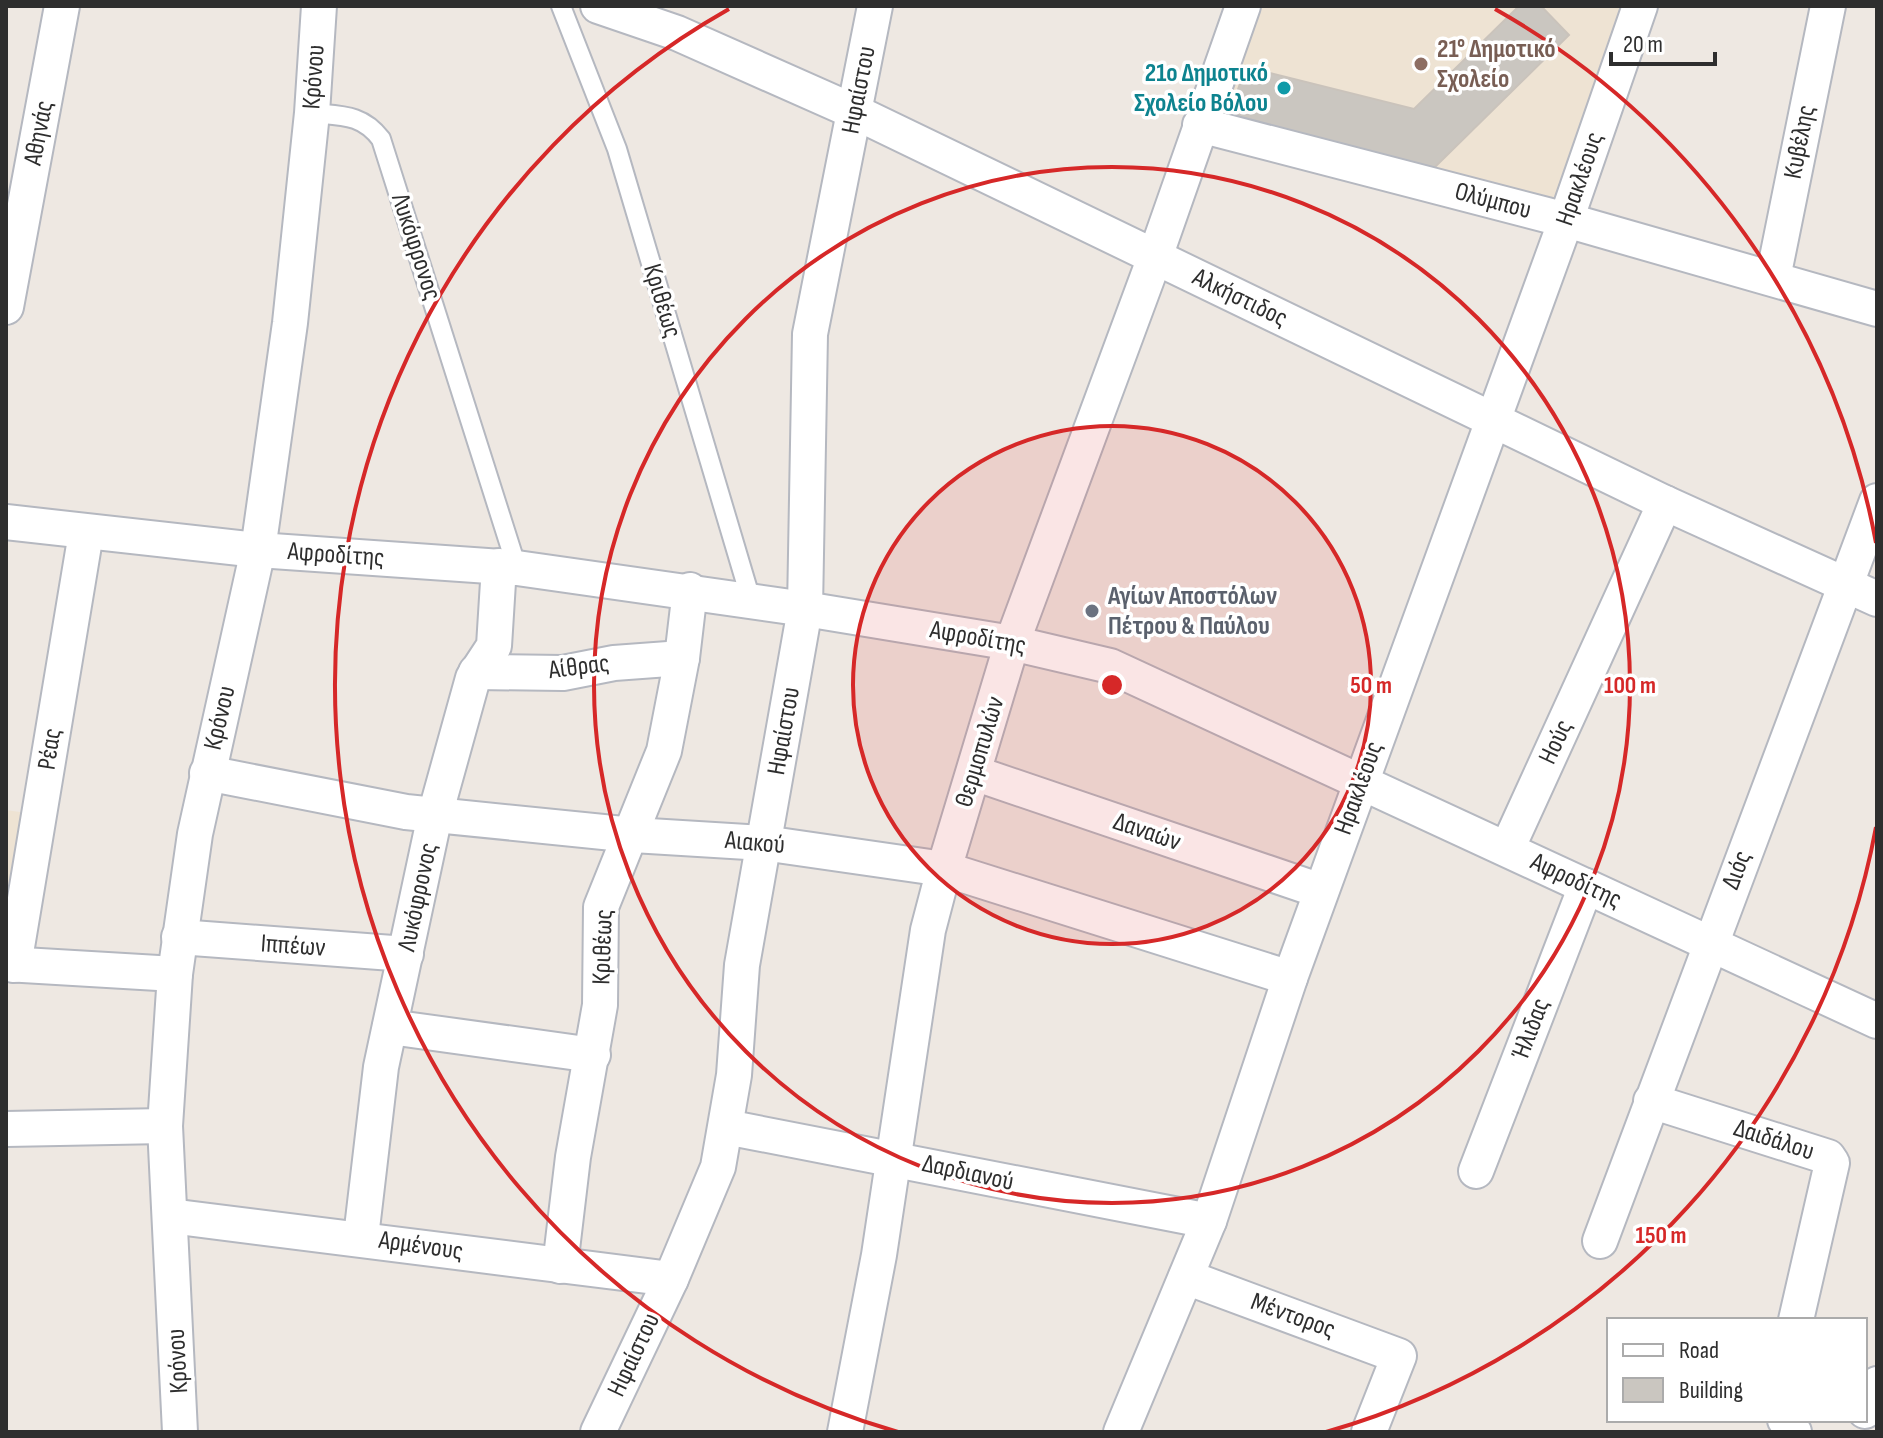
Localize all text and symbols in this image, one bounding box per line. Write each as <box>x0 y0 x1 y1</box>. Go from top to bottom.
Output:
scale bar <box>1611 16 1715 66</box>
text: 20 m <box>1623 30 1663 59</box>
place label: 21° Δημοτικό Σχολείο <box>1437 34 1556 95</box>
street label: Κρόνου <box>296 44 332 110</box>
street label: Ηφαίστου <box>835 44 883 136</box>
marker: 21° Δημοτικό Σχολείο <box>1412 55 1430 73</box>
place label: 21ο Δημοτικό Σχολείο Βόλου <box>1134 58 1268 119</box>
marker: 21ο Δημοτικό Σχολείο Βόλου <box>1275 79 1293 97</box>
street label: Αθηνάς <box>17 98 60 169</box>
street label: Κυβέλης <box>1778 102 1822 182</box>
street label: Ηρακλέους <box>1550 128 1610 230</box>
street label: Ολύμπου <box>1451 176 1535 226</box>
street label: Λυκόφρoνος <box>384 189 448 304</box>
street label: Κριθέως <box>636 260 688 342</box>
street label: Αλκήστιδος <box>1187 261 1293 334</box>
street label: Αφροδίτης <box>286 536 385 574</box>
place label: Αγίων Αποστόλων Πέτρου & Παύλου <box>1107 581 1277 642</box>
marker: Αγίων Αποστόλων Πέτρου & Παύλου <box>1083 602 1101 620</box>
street label: Αφροδίτης <box>927 614 1028 662</box>
street label: Αίθρας <box>546 648 611 686</box>
centre of rings <box>1098 671 1126 699</box>
text: 50 m <box>1350 671 1392 700</box>
text: 100 m <box>1604 671 1656 700</box>
street label: Κρόνου <box>198 683 242 753</box>
street label: Ηφαίστου <box>761 685 807 777</box>
street label: Θερμοπυλών <box>949 693 1011 811</box>
street label: Ηούς <box>1532 715 1580 769</box>
street label: Ρέας <box>31 726 69 772</box>
street label: Ηρακλέους <box>1328 737 1390 839</box>
street label: Δαναών <box>1109 806 1185 858</box>
street label: Αιακού <box>723 825 786 861</box>
street label: Λυκόφρoνος <box>391 840 445 955</box>
street label: Αφροδίτης <box>1525 846 1626 916</box>
street label: Διός <box>1716 846 1758 894</box>
street label: Κριθέως <box>586 909 620 985</box>
street label: Ιππέων <box>260 928 326 964</box>
street label: Ήλιδας <box>1505 994 1557 1065</box>
street label: Δαιδάλου <box>1730 1113 1818 1167</box>
street label: Δαρδιανού <box>920 1148 1016 1198</box>
text: 150 m <box>1635 1221 1687 1250</box>
street label: Αρμένους <box>376 1225 465 1267</box>
street label: Μέντορος <box>1247 1286 1339 1346</box>
street label: Ηφαίστου <box>601 1308 667 1402</box>
legend <box>1607 1318 1867 1422</box>
street label: Κρόνου <box>161 1328 195 1394</box>
text: Road <box>1679 1336 1719 1365</box>
text: Building <box>1679 1376 1743 1405</box>

